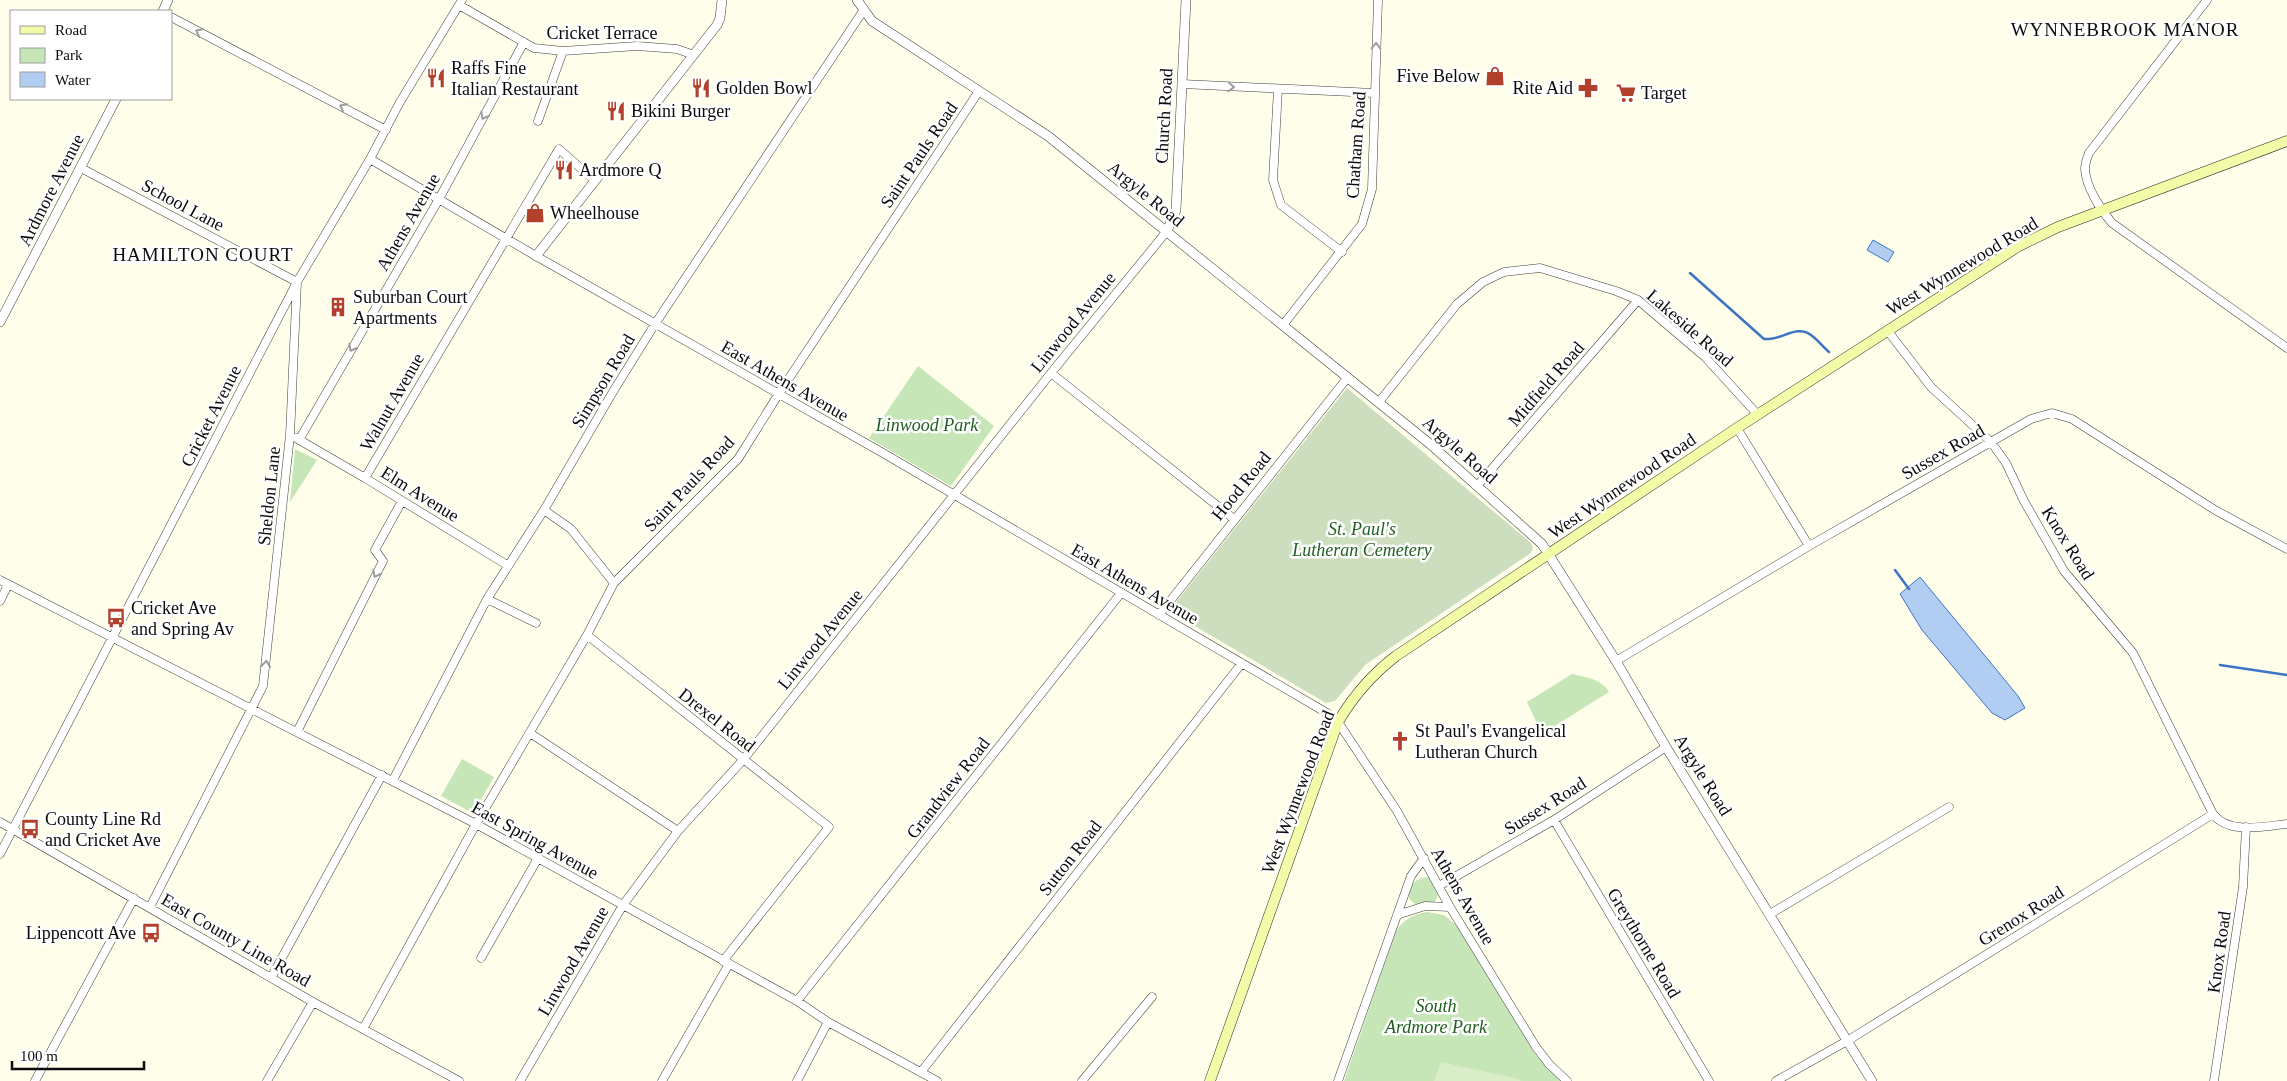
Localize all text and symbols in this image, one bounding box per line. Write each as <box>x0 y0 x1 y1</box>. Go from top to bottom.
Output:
legend <box>10 10 172 100</box>
district label: WYNNEBROOK MANOR <box>2011 19 2239 40</box>
text: Road <box>55 22 87 38</box>
street label: Cricket Terrace <box>547 23 657 43</box>
one-way arrow <box>195 28 204 38</box>
one-way arrow <box>1371 42 1382 50</box>
text: Park <box>55 47 83 63</box>
place label: Raffs Fine Italian Restaurant <box>451 58 578 99</box>
shop icon: Five Below <box>1484 65 1506 87</box>
place label: Five Below <box>1397 66 1480 86</box>
restaurant icon: Raffs Fine Italian Restaurant <box>425 67 447 89</box>
street label: Church Road <box>1152 68 1176 164</box>
text: Water <box>55 72 90 88</box>
restaurant icon: Golden Bowl <box>690 77 712 99</box>
pharmacy icon: Rite Aid <box>1577 77 1599 99</box>
place label: Golden Bowl <box>716 78 813 98</box>
place label: Rite Aid <box>1512 78 1573 98</box>
one-way arrow <box>1227 81 1235 92</box>
supermarket icon: Target <box>1615 82 1637 104</box>
place label: Target <box>1641 83 1686 103</box>
street label: Chatham Road <box>1342 91 1370 199</box>
street label: Saint Pauls Road <box>876 98 962 212</box>
restaurant icon: Bikini Burger <box>605 100 627 122</box>
place label: Bikini Burger <box>631 101 730 121</box>
one-way arrow <box>339 103 348 113</box>
one-way arrow <box>480 110 490 119</box>
street label: Ardmore Avenue <box>14 131 88 249</box>
street label: Argyle Road <box>1104 157 1188 231</box>
restaurant icon: Ardmore Q <box>553 159 575 181</box>
place label: Ardmore Q <box>579 160 661 180</box>
street label: Athens Avenue <box>372 170 444 274</box>
street label: School Lane <box>138 175 228 235</box>
shop icon: Wheelhouse <box>524 202 546 224</box>
place label: Wheelhouse <box>550 203 639 223</box>
street label: West Wynnewood Road <box>1883 213 2041 319</box>
district label: HAMILTON COURT <box>112 244 294 265</box>
street label: Linwood Avenue <box>1026 268 1120 376</box>
street label: Lakeside Road <box>1643 285 1737 371</box>
place label: Suburban Court Apartments <box>353 287 468 328</box>
building icon: Suburban Court Apartments <box>327 296 349 318</box>
street label: Simpson Road <box>567 331 639 431</box>
street label: East Athens Avenue <box>718 336 852 426</box>
street label: Midfield Road <box>1504 338 1588 430</box>
one-way arrow <box>348 343 358 352</box>
street label: Walnut Avenue <box>356 349 428 454</box>
street label: Cricket Avenue <box>177 362 245 470</box>
street label: Argyle Road <box>1419 412 1501 488</box>
park label: Linwood Park <box>875 415 979 435</box>
street label: Sussex Road <box>1898 420 1988 484</box>
street label: West Wynnewood Road <box>1545 429 1699 543</box>
street label: Saint Pauls Road <box>640 432 738 536</box>
street label: Sheldon Lane <box>254 445 284 547</box>
street label: Hood Road <box>1207 448 1275 524</box>
street label: Elm Avenue <box>377 462 463 526</box>
street label: Knox Road <box>2038 503 2098 583</box>
park label: St. Paul's Lutheran Cemetery <box>1291 519 1432 560</box>
street label: East Athens Avenue <box>1068 539 1202 629</box>
one-way arrow <box>372 569 382 578</box>
street label: Linwood Avenue <box>773 585 867 693</box>
place label: Cricket Ave and Spring Av <box>131 598 234 639</box>
bus stop icon: Cricket Ave and Spring Av <box>105 607 127 629</box>
one-way arrow <box>260 660 271 668</box>
street label: Drexel Road <box>675 684 759 756</box>
street label: West Wynnewood Road <box>1258 708 1338 876</box>
place label: St Paul's Evangelical Lutheran Church <box>1415 721 1566 762</box>
church icon: St Paul's Evangelical Lutheran Church <box>1389 730 1411 752</box>
street label: Argyle Road <box>1670 731 1736 819</box>
street label: Grandview Road <box>902 734 994 842</box>
street label: Sussex Road <box>1500 773 1590 839</box>
street label: East Spring Avenue <box>468 797 602 883</box>
place label: County Line Rd and Cricket Ave <box>45 809 161 850</box>
street label: Sutton Road <box>1035 817 1105 899</box>
bus stop icon: County Line Rd and Cricket Ave <box>19 818 41 840</box>
street label: Athens Avenue <box>1427 844 1499 948</box>
street label: Grenox Road <box>1975 882 2067 950</box>
street label: Greythorne Road <box>1603 885 1685 1001</box>
street label: East County Line Road <box>158 889 314 991</box>
street label: Linwood Avenue <box>534 903 612 1019</box>
street label: Knox Road <box>2203 910 2235 994</box>
bus stop icon: Lippencott Ave <box>140 922 162 944</box>
place label: Lippencott Ave <box>26 923 136 943</box>
park label: South Ardmore Park <box>1384 996 1488 1037</box>
scale bar <box>12 1038 145 1070</box>
text: 100 m <box>20 1048 58 1064</box>

